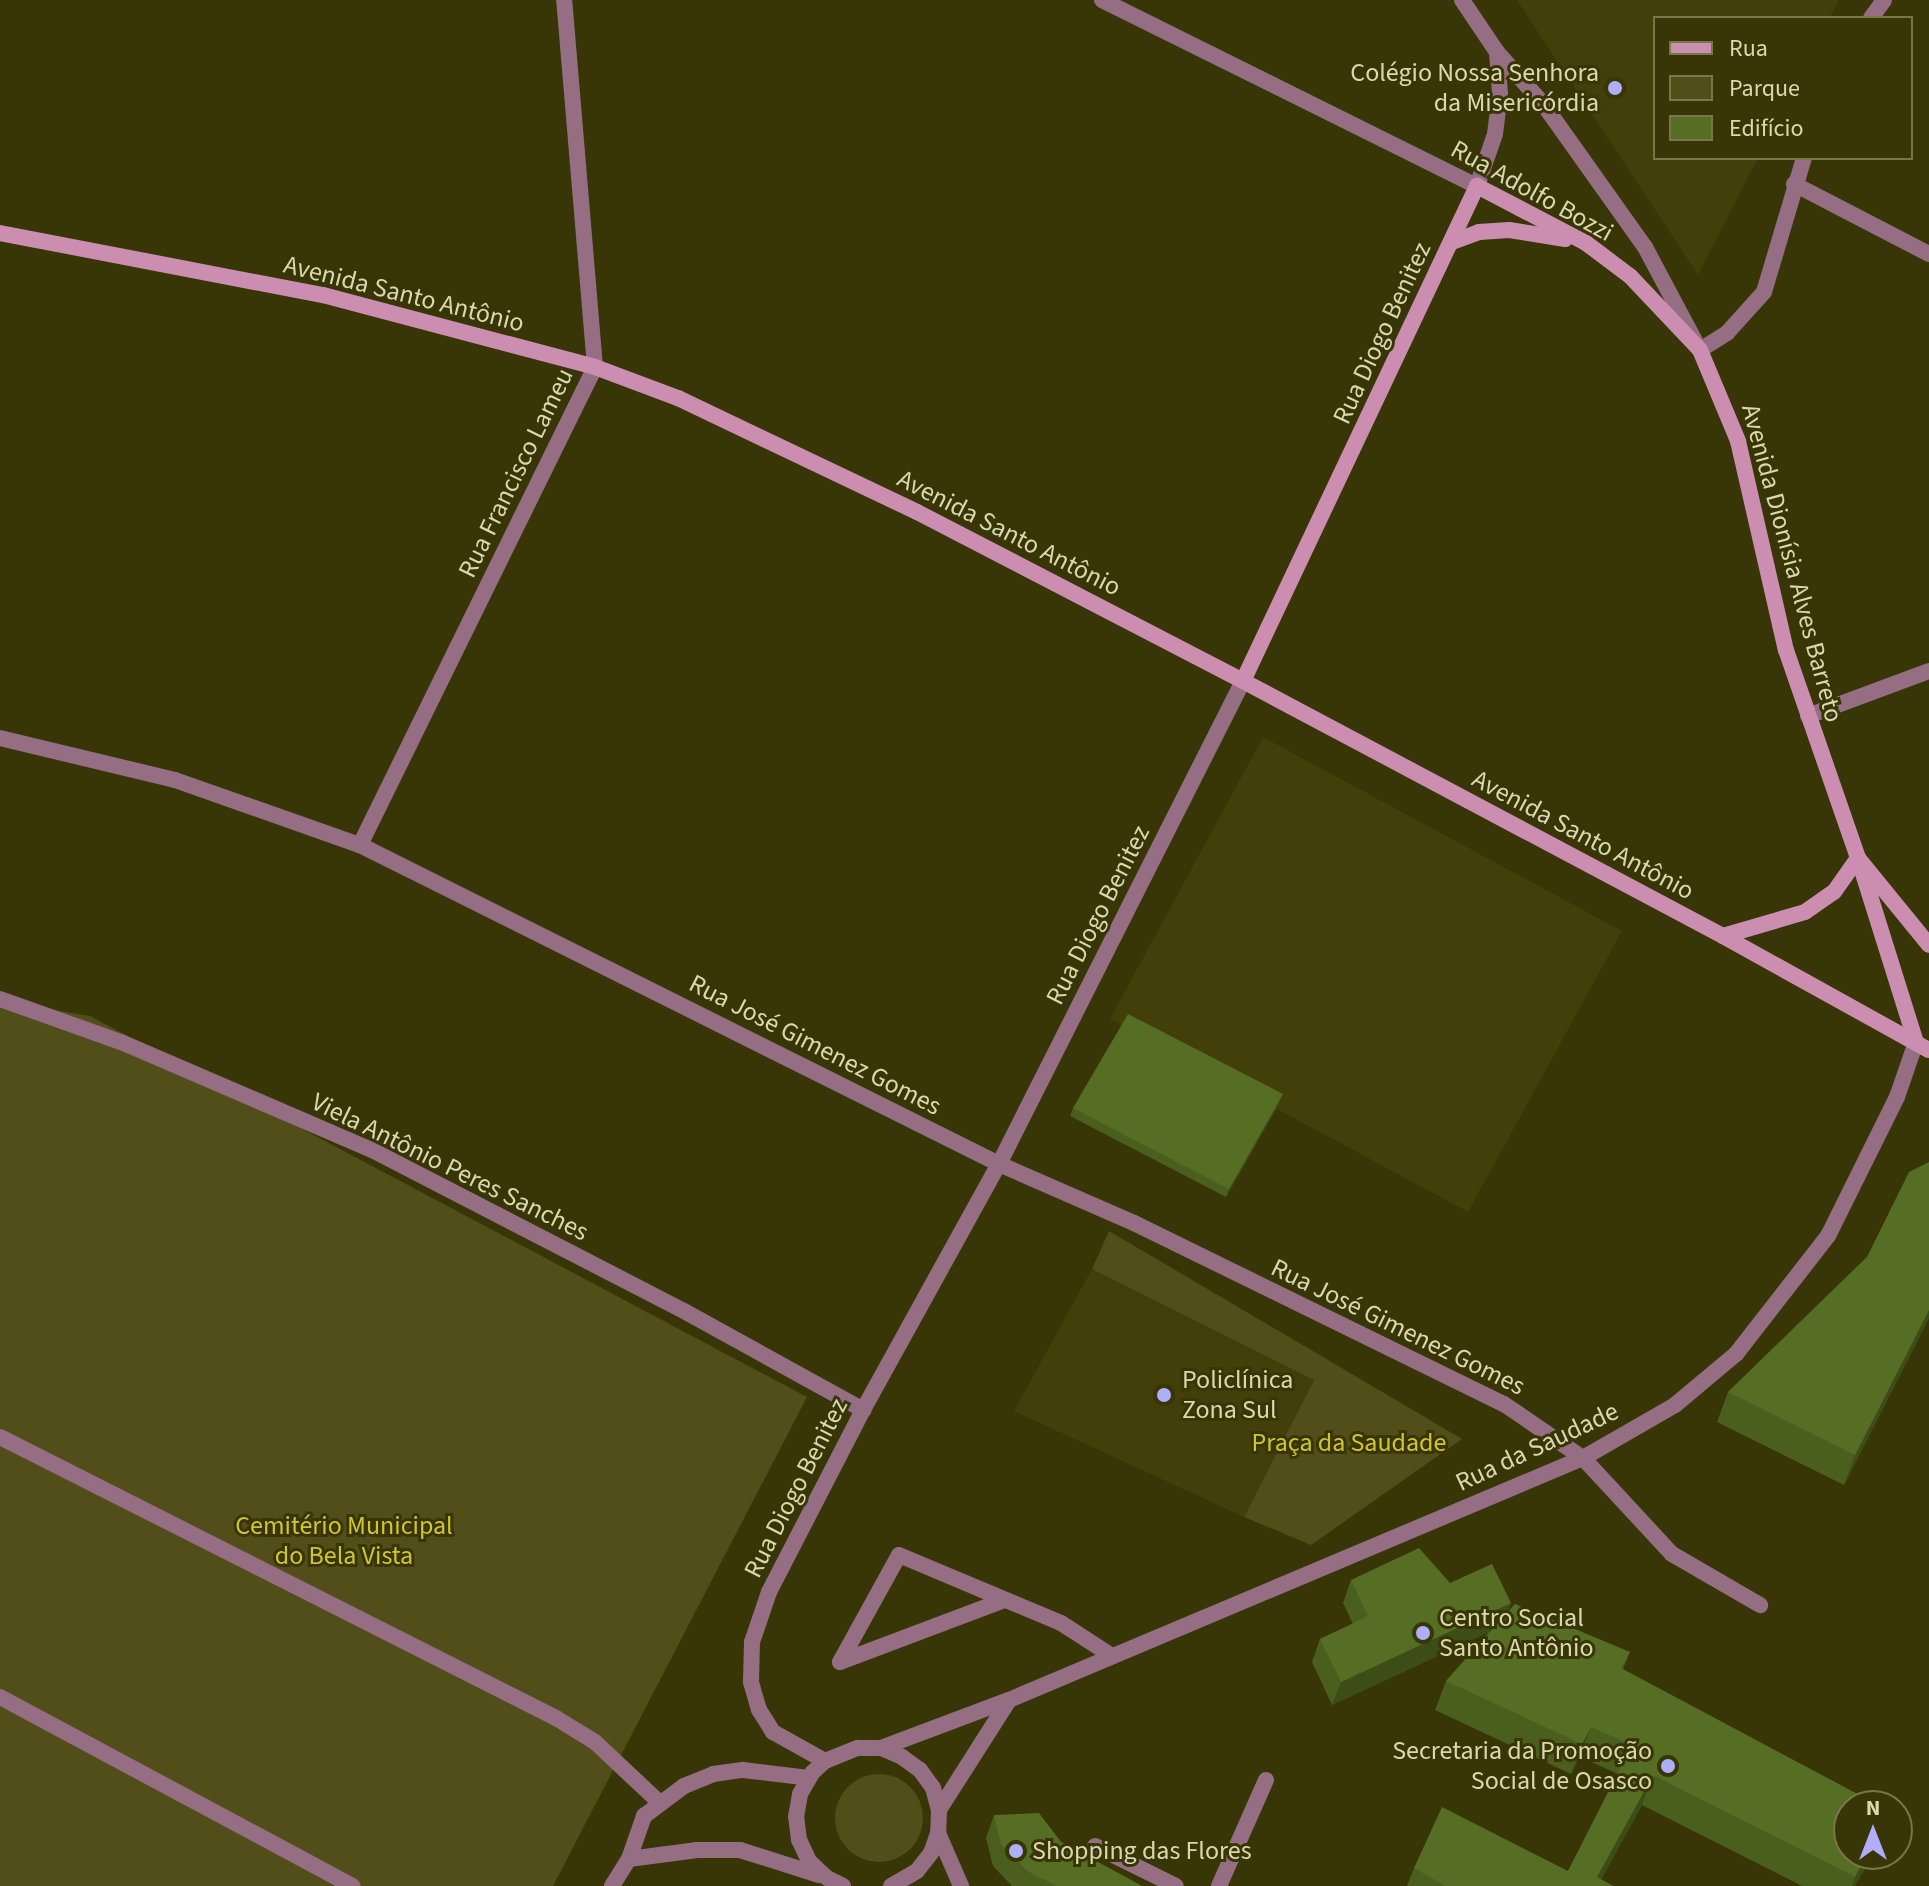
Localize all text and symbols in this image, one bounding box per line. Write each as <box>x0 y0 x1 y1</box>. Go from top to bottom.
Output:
legend <box>1653 16 1913 160</box>
text: Rua <box>1729 31 1768 66</box>
place label: Colégio Nossa Senhora da Misericórdia <box>1350 57 1599 118</box>
text: Parque <box>1729 71 1800 106</box>
marker: Colégio Nossa Senhora da Misericórdia <box>1606 79 1624 97</box>
text: Edifício <box>1729 111 1803 146</box>
street label: Rua Adolfo Bozzi <box>1445 134 1619 248</box>
street label: Rua Diogo Benitez <box>1326 237 1438 429</box>
street label: Avenida Santo Antônio <box>281 249 527 339</box>
street label: Rua Francisco Lameu <box>452 363 580 583</box>
street label: Avenida Dionísia Alves Barreto <box>1734 401 1850 725</box>
street label: Avenida Santo Antônio <box>892 463 1126 603</box>
street label: Avenida Santo Antônio <box>1467 763 1699 907</box>
street label: Rua Diogo Benitez <box>1039 820 1157 1010</box>
street label: Rua José Gimenez Gomes <box>684 968 946 1122</box>
street label: Viela Antônio Peres Sanches <box>306 1086 594 1248</box>
street label: Rua José Gimenez Gomes <box>1266 1252 1530 1402</box>
place label: Policlínica Zona Sul <box>1182 1364 1293 1426</box>
marker: Policlínica Zona Sul <box>1153 1384 1175 1406</box>
street label: Rua Diogo Benitez <box>737 1393 855 1583</box>
street label: Rua da Saudade <box>1451 1396 1623 1498</box>
park label: Praça da Saudade <box>1252 1427 1446 1459</box>
park label: Cemitério Municipal do Bela Vista <box>235 1510 453 1572</box>
place label: Centro Social Santo Antônio <box>1439 1602 1594 1664</box>
marker: Centro Social Santo Antônio <box>1414 1624 1432 1642</box>
place label: Secretaria da Promoção Social de Osasco <box>1392 1735 1652 1796</box>
marker: Secretaria da Promoção Social de Osasco <box>1659 1757 1677 1775</box>
north arrow <box>1833 1790 1913 1870</box>
text: N <box>1866 1792 1880 1824</box>
place label: Shopping das Flores <box>1032 1835 1252 1867</box>
marker: Shopping das Flores <box>1007 1842 1025 1860</box>

